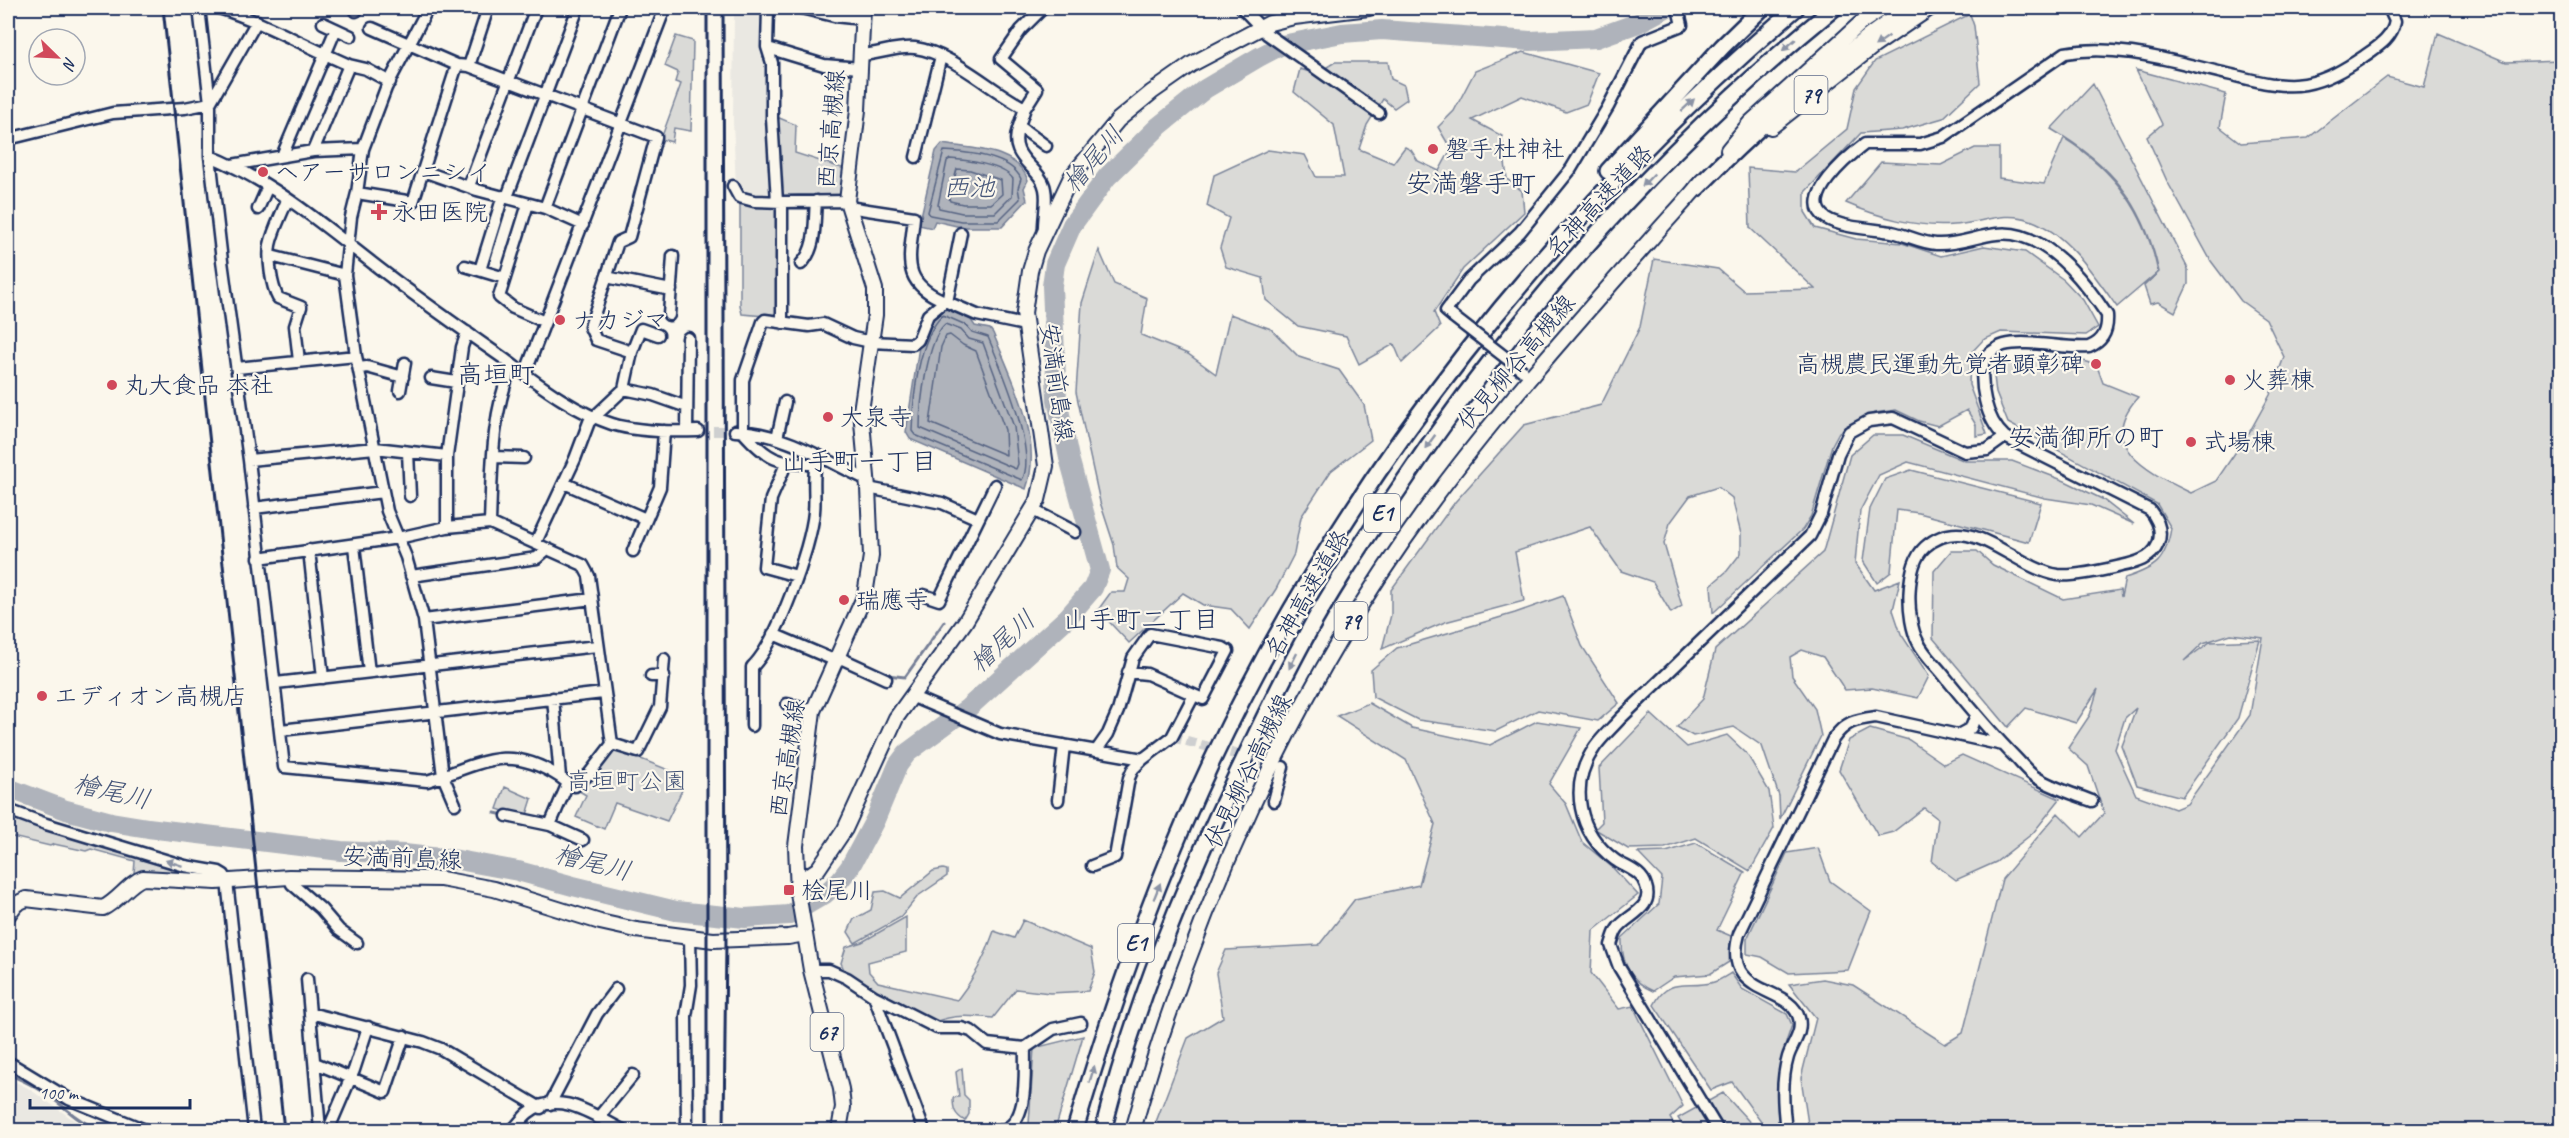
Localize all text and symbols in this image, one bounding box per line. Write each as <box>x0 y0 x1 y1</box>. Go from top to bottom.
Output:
north arrow <box>27 27 87 87</box>
one-way arrow <box>1874 35 1890 46</box>
one-way arrow <box>1782 38 1797 51</box>
text: N <box>57 54 81 74</box>
street label: 西京高槻線 <box>811 68 851 190</box>
road number: 79 <box>1794 76 1828 114</box>
one-way arrow <box>1681 98 1696 112</box>
water label: 檜尾川 <box>1055 119 1131 200</box>
place label: 磐手杜神社 <box>1445 134 1565 164</box>
street label: 名神高速道路 <box>1539 138 1659 264</box>
marker: 磐手杜神社 <box>1426 142 1440 156</box>
place label: ヘアーサロンニシイ <box>275 157 491 187</box>
marker: ヘアーサロンニシイ <box>256 165 270 179</box>
district label: 安満磐手町 <box>1406 167 1536 200</box>
water label: 西池 <box>943 171 996 204</box>
one-way arrow <box>1641 172 1655 187</box>
place label: 永田医院 <box>392 197 488 227</box>
marker: 永田医院 <box>370 203 388 221</box>
street label: 伏見柳谷高槻線 <box>1451 288 1581 436</box>
place label: ナカジマ <box>572 305 668 335</box>
marker: ナカジマ <box>553 313 567 327</box>
street label: 安満前島線 <box>1034 320 1080 444</box>
place label: 高槻農民運動先覚者顕彰碑 <box>1796 349 2084 379</box>
marker: 高槻農民運動先覚者顕彰碑 <box>2089 357 2103 371</box>
district label: 高垣町 <box>457 358 535 391</box>
place label: 火葬棟 <box>2242 365 2314 395</box>
place label: 丸大食品 本社 <box>124 370 274 400</box>
marker: 火葬棟 <box>2223 373 2237 387</box>
marker: 丸大食品 本社 <box>105 378 119 392</box>
place label: 大泉寺 <box>840 402 912 432</box>
marker: 大泉寺 <box>821 410 835 424</box>
district label: 安満御所の町 <box>2008 421 2164 454</box>
place label: 式場棟 <box>2203 427 2275 457</box>
one-way arrow <box>1424 434 1436 450</box>
marker: 式場棟 <box>2184 435 2198 449</box>
district label: 山手町一丁目 <box>781 445 937 478</box>
road number: E1 <box>1364 494 1400 532</box>
street label: 名神高速道路 <box>1258 524 1356 664</box>
place label: 瑞應寺 <box>856 585 928 615</box>
marker: 瑞應寺 <box>837 593 851 607</box>
road number: 79 <box>1334 602 1368 640</box>
water label: 檜尾川 <box>962 603 1042 680</box>
district label: 山手町二丁目 <box>1063 603 1219 636</box>
one-way arrow <box>1289 653 1298 670</box>
place label: エディオン高槻店 <box>54 681 247 711</box>
marker: エディオン高槻店 <box>35 689 49 703</box>
street label: 伏見柳谷高槻線 <box>1198 689 1298 853</box>
street label: 西京高槻線 <box>763 696 811 820</box>
park label: 高垣町公園 <box>567 766 687 796</box>
water label: 檜尾川 <box>70 767 154 816</box>
water label: 檜尾川 <box>551 837 635 888</box>
street label: 安満前島線 <box>342 841 462 875</box>
one-way arrow <box>165 858 183 867</box>
place label: 桧尾川 <box>801 875 873 905</box>
one-way arrow <box>1152 881 1162 899</box>
marker: 桧尾川 <box>782 883 796 897</box>
road number: E1 <box>1118 924 1154 962</box>
road number: 67 <box>810 1013 844 1051</box>
one-way arrow <box>1087 1065 1097 1083</box>
scale bar <box>30 1072 190 1110</box>
text: 100 m <box>39 1082 80 1104</box>

